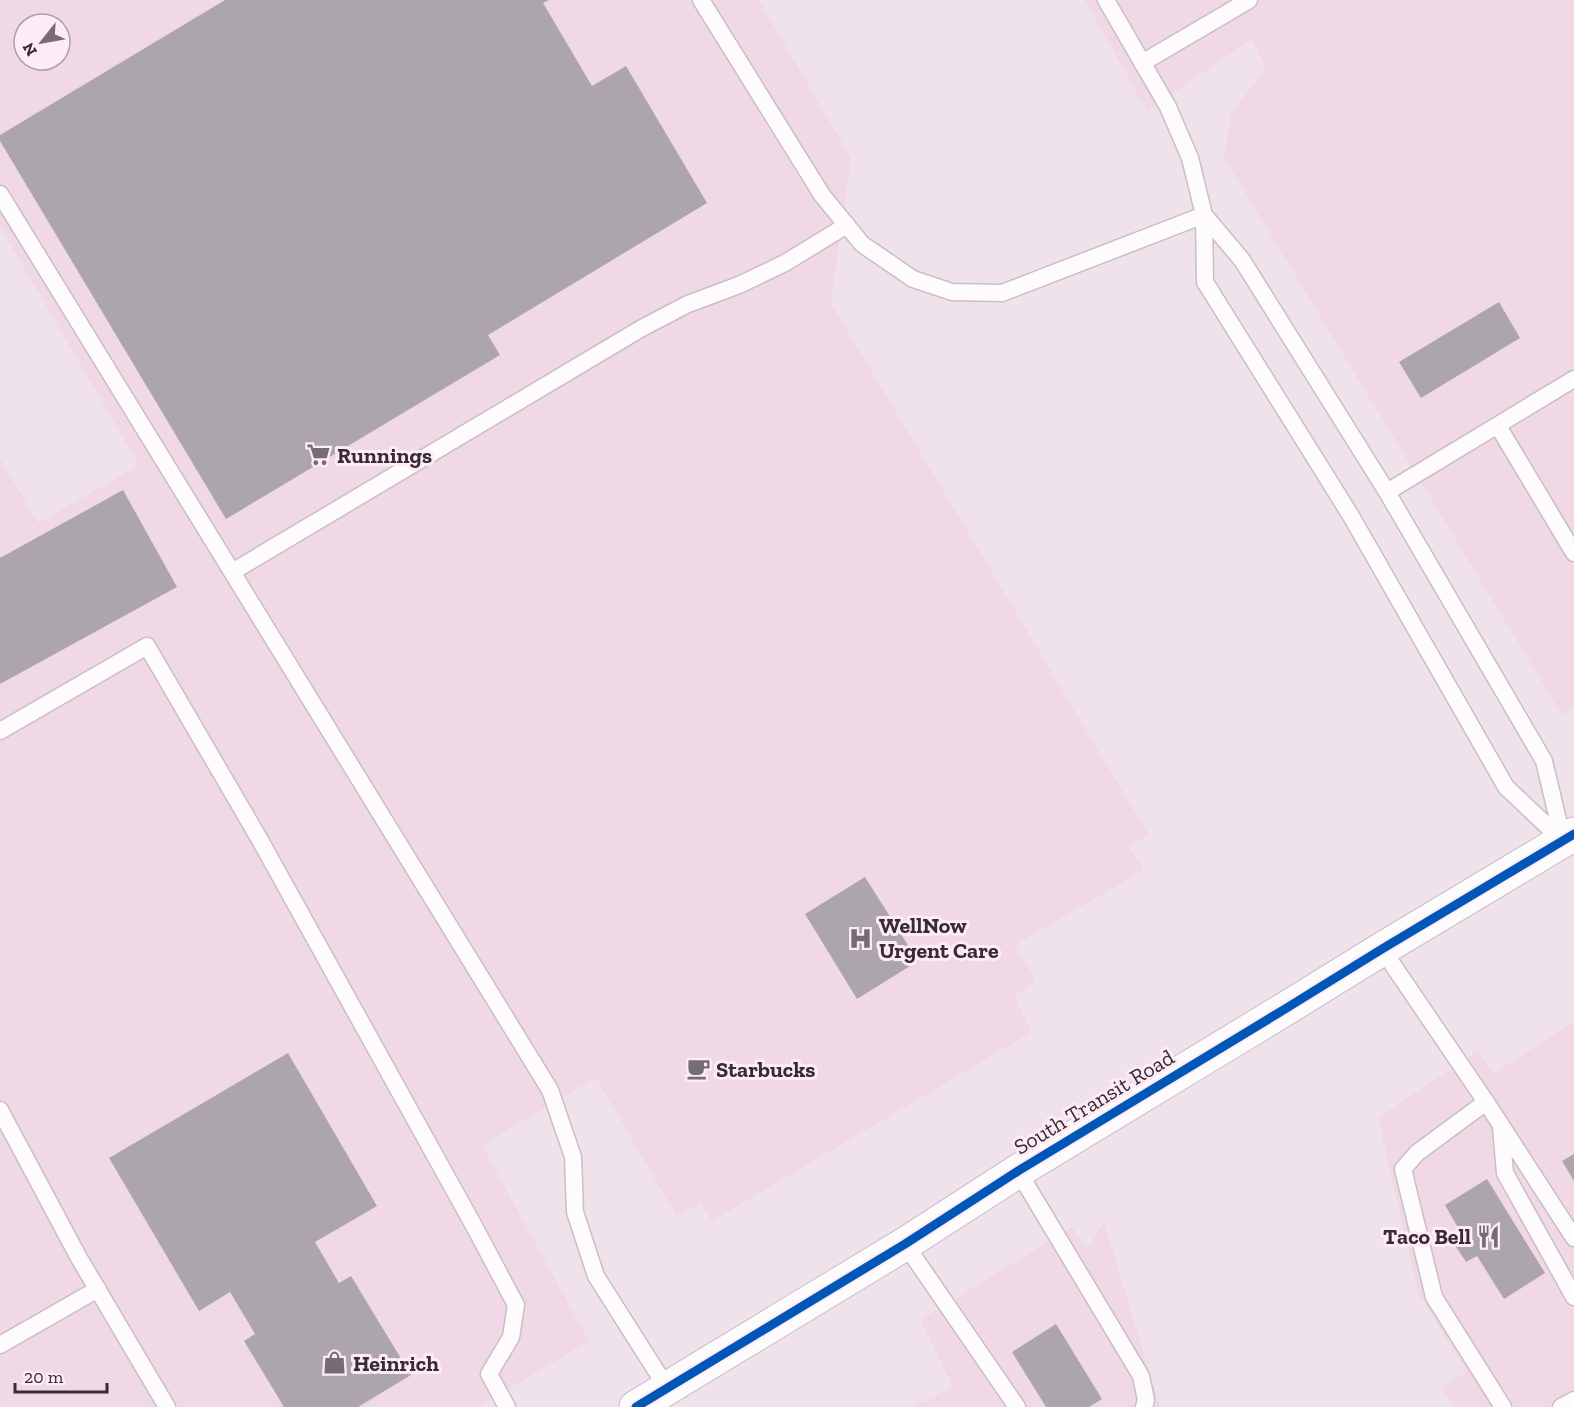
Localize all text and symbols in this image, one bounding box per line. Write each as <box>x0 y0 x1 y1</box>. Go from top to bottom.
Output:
north arrow <box>12 12 72 72</box>
text: N <box>18 39 41 60</box>
supermarket icon: Runnings <box>306 442 332 468</box>
place label: Runnings <box>337 442 432 469</box>
place label: WellNow Urgent Care <box>879 912 999 964</box>
hospital icon: WellNow Urgent Care <box>848 925 874 951</box>
street label: South Transit Road <box>1009 1043 1179 1161</box>
cafe icon: Starbucks <box>685 1056 711 1082</box>
place label: Starbucks <box>716 1056 815 1083</box>
place label: Taco Bell <box>1383 1223 1471 1250</box>
restaurant icon: Taco Bell <box>1476 1223 1502 1249</box>
shop icon: Heinrich <box>322 1350 348 1376</box>
place label: Heinrich <box>353 1350 439 1377</box>
scale bar <box>15 1356 106 1394</box>
text: 20 m <box>24 1366 64 1388</box>

